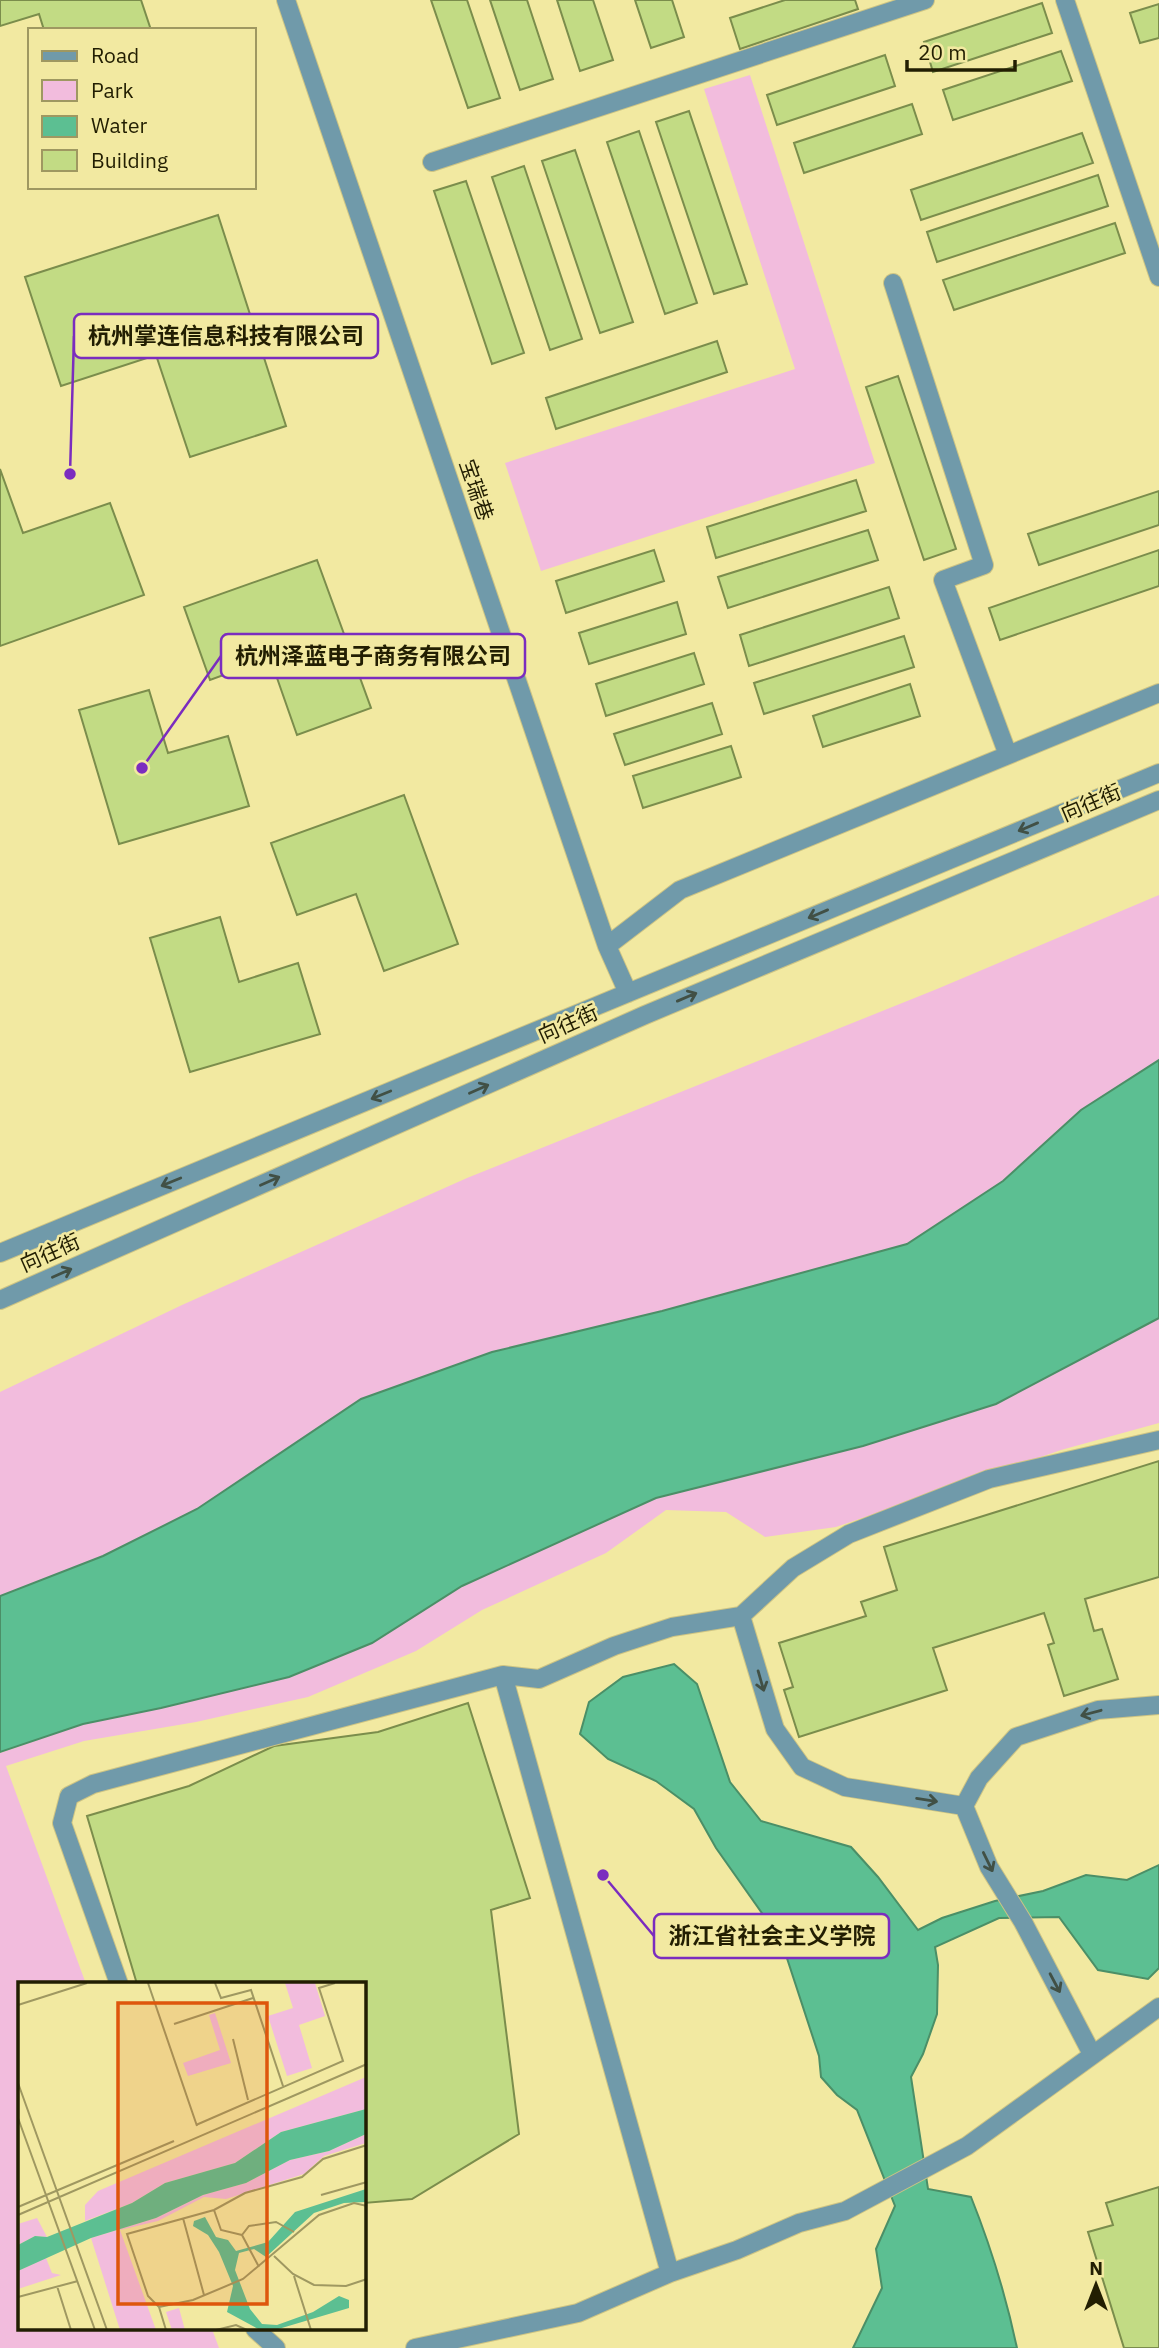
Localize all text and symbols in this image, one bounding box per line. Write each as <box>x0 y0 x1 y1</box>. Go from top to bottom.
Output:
legend <box>28 28 256 189</box>
scale bar <box>907 28 1016 72</box>
text: 20 m <box>918 38 967 66</box>
text: Road <box>91 41 139 69</box>
text: Park <box>91 76 134 104</box>
text: Water <box>91 111 148 139</box>
text: Building <box>91 146 168 174</box>
callout: 杭州掌连信息科技有限公司 <box>74 314 378 358</box>
text: 杭州掌连信息科技有限公司 <box>88 320 364 350</box>
street label: 宝瑞巷 <box>453 455 500 524</box>
callout: 杭州泽蓝电子商务有限公司 <box>221 634 525 678</box>
text: 杭州泽蓝电子商务有限公司 <box>235 640 511 670</box>
street label: 向往街 <box>1056 777 1125 827</box>
one-way arrow <box>1018 821 1039 834</box>
one-way arrow <box>808 909 829 922</box>
one-way arrow <box>676 990 697 1003</box>
street label: 向往街 <box>533 997 602 1049</box>
one-way arrow <box>467 1082 489 1095</box>
one-way arrow <box>371 1089 393 1102</box>
one-way arrow <box>259 1174 281 1187</box>
one-way arrow <box>161 1176 182 1189</box>
street label: 向往街 <box>15 1226 84 1278</box>
one-way arrow <box>51 1266 73 1279</box>
one-way arrow <box>755 1670 768 1692</box>
one-way arrow <box>1081 1707 1103 1720</box>
one-way arrow <box>915 1794 938 1807</box>
one-way arrow <box>982 1851 996 1872</box>
callout: 浙江省社会主义学院 <box>654 1914 889 1958</box>
text: 浙江省社会主义学院 <box>669 1920 876 1950</box>
one-way arrow <box>1048 1972 1062 1992</box>
inset map <box>18 1982 366 2330</box>
north arrow <box>1061 2250 1131 2320</box>
text: N <box>1089 2256 1103 2280</box>

